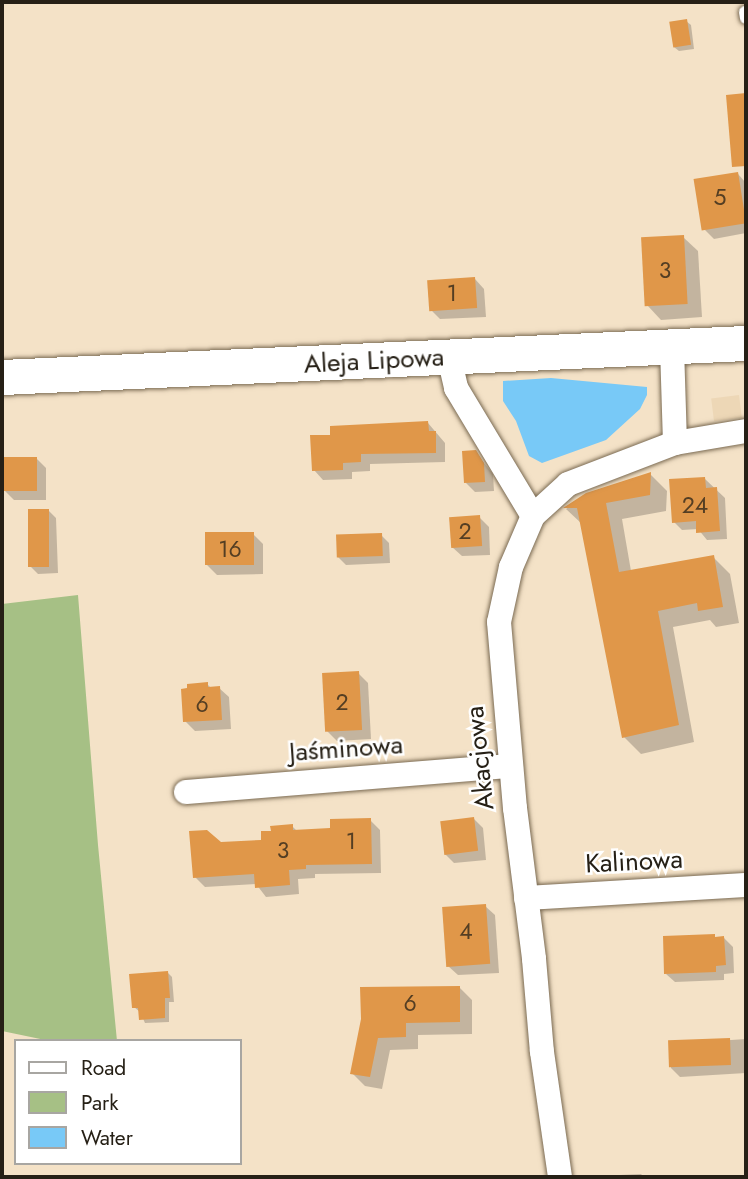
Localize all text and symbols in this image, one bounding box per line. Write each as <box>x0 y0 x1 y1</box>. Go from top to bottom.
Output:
house number: 5 <box>714 183 726 211</box>
house number: 3 <box>659 256 671 284</box>
house number: 1 <box>447 279 457 307</box>
street label: Aleja Lipowa <box>303 342 445 380</box>
house number: 24 <box>682 491 708 519</box>
house number: 2 <box>458 517 472 545</box>
house number: 16 <box>218 535 242 563</box>
house number: 2 <box>335 688 349 716</box>
house number: 6 <box>195 690 209 718</box>
street label: Akacjowa <box>459 705 501 811</box>
street label: Jaśminowa <box>288 729 404 769</box>
house number: 1 <box>346 827 356 855</box>
house number: 3 <box>277 836 289 864</box>
street label: Kalinowa <box>584 844 684 880</box>
house number: 4 <box>459 917 473 945</box>
house number: 6 <box>403 989 417 1017</box>
legend <box>14 1039 242 1165</box>
text: Road <box>81 1053 126 1083</box>
text: Park <box>81 1088 118 1118</box>
text: Water <box>81 1123 133 1153</box>

